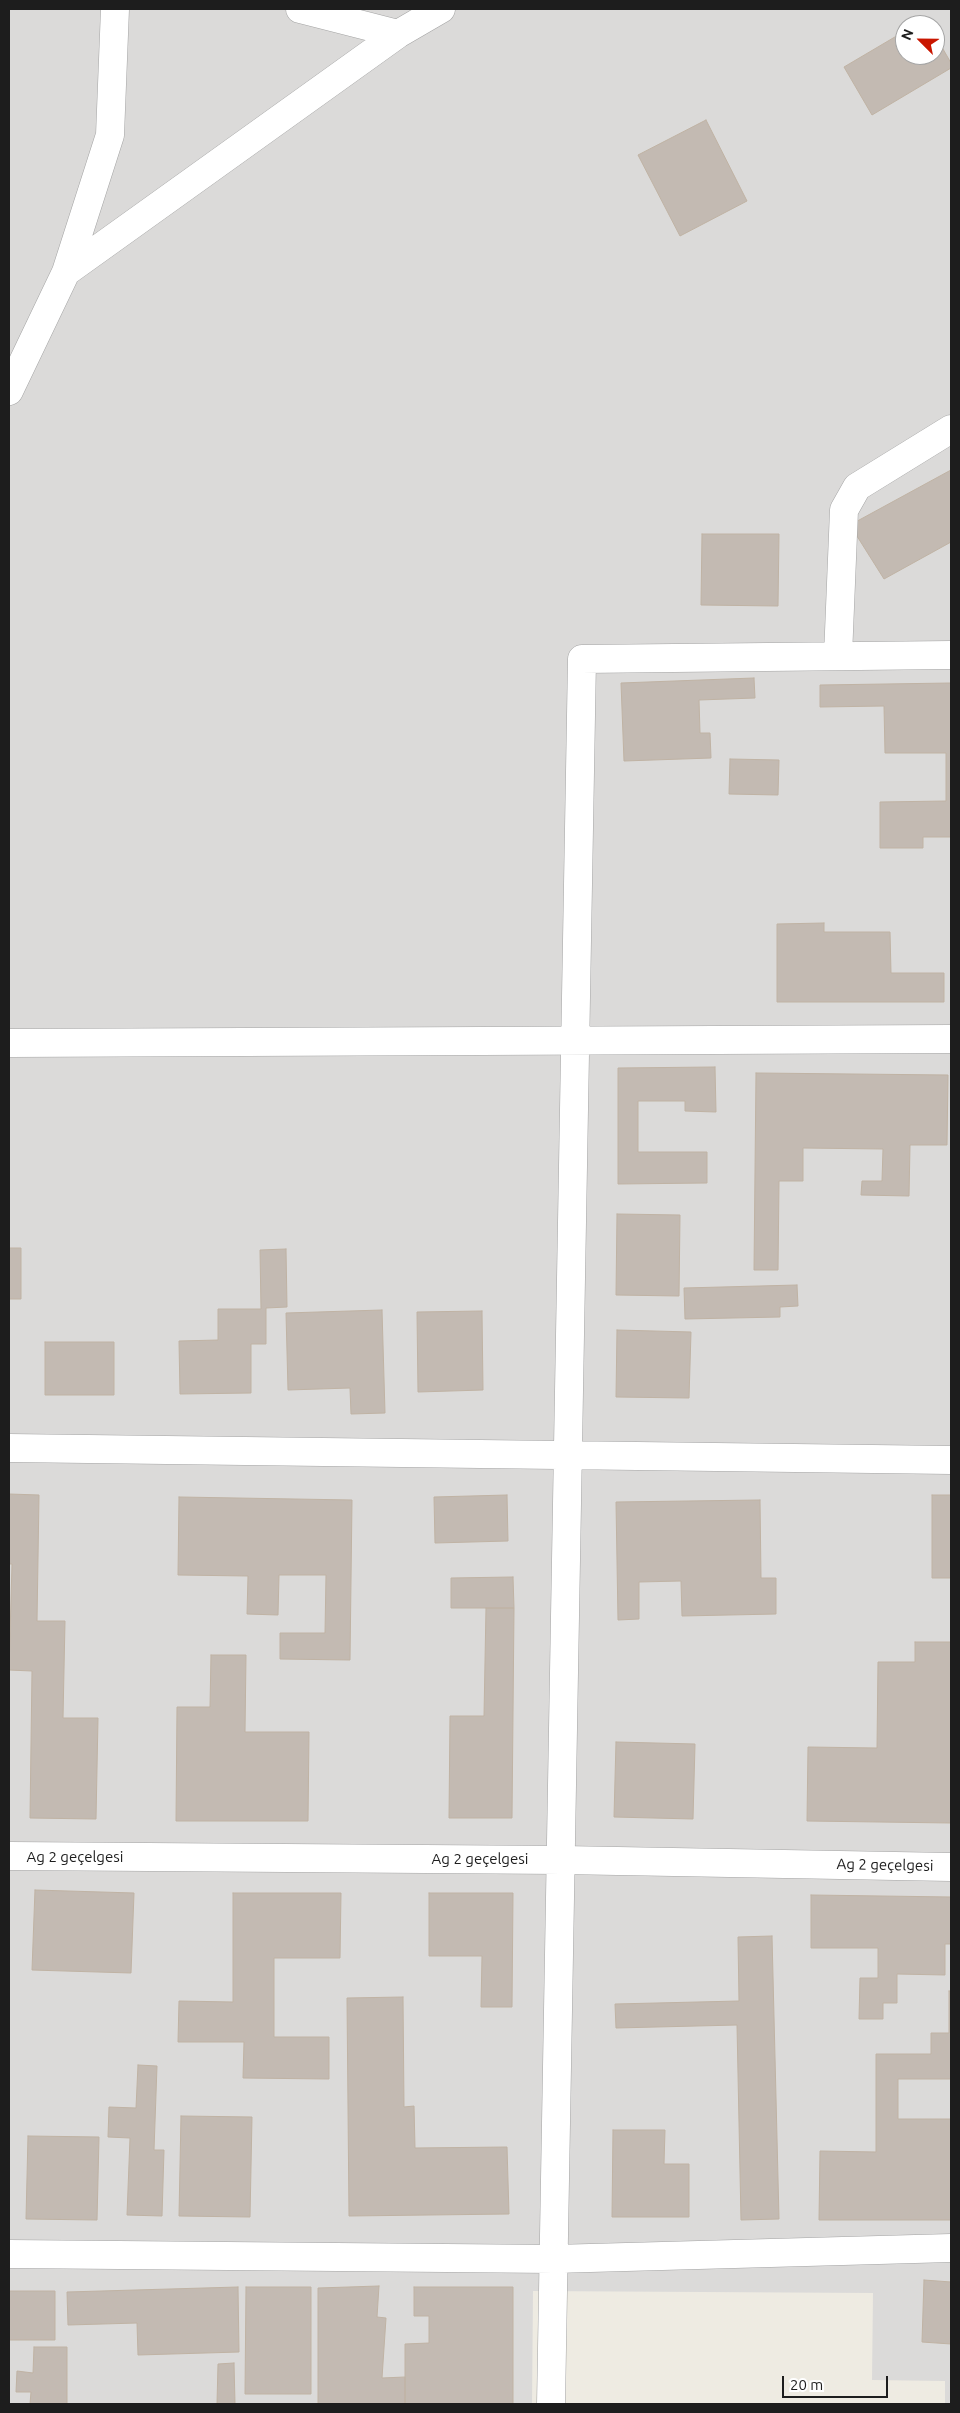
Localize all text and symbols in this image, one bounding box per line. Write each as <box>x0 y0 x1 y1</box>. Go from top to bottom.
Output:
north arrow <box>895 15 945 65</box>
text: N <box>898 27 917 42</box>
street label: Ag 2 geçelgesi <box>27 1848 123 1866</box>
street label: Ag 2 geçelgesi <box>432 1850 528 1868</box>
street label: Ag 2 geçelgesi <box>836 1855 934 1875</box>
scale bar <box>785 2366 891 2398</box>
text: 20 m <box>790 2376 823 2393</box>

